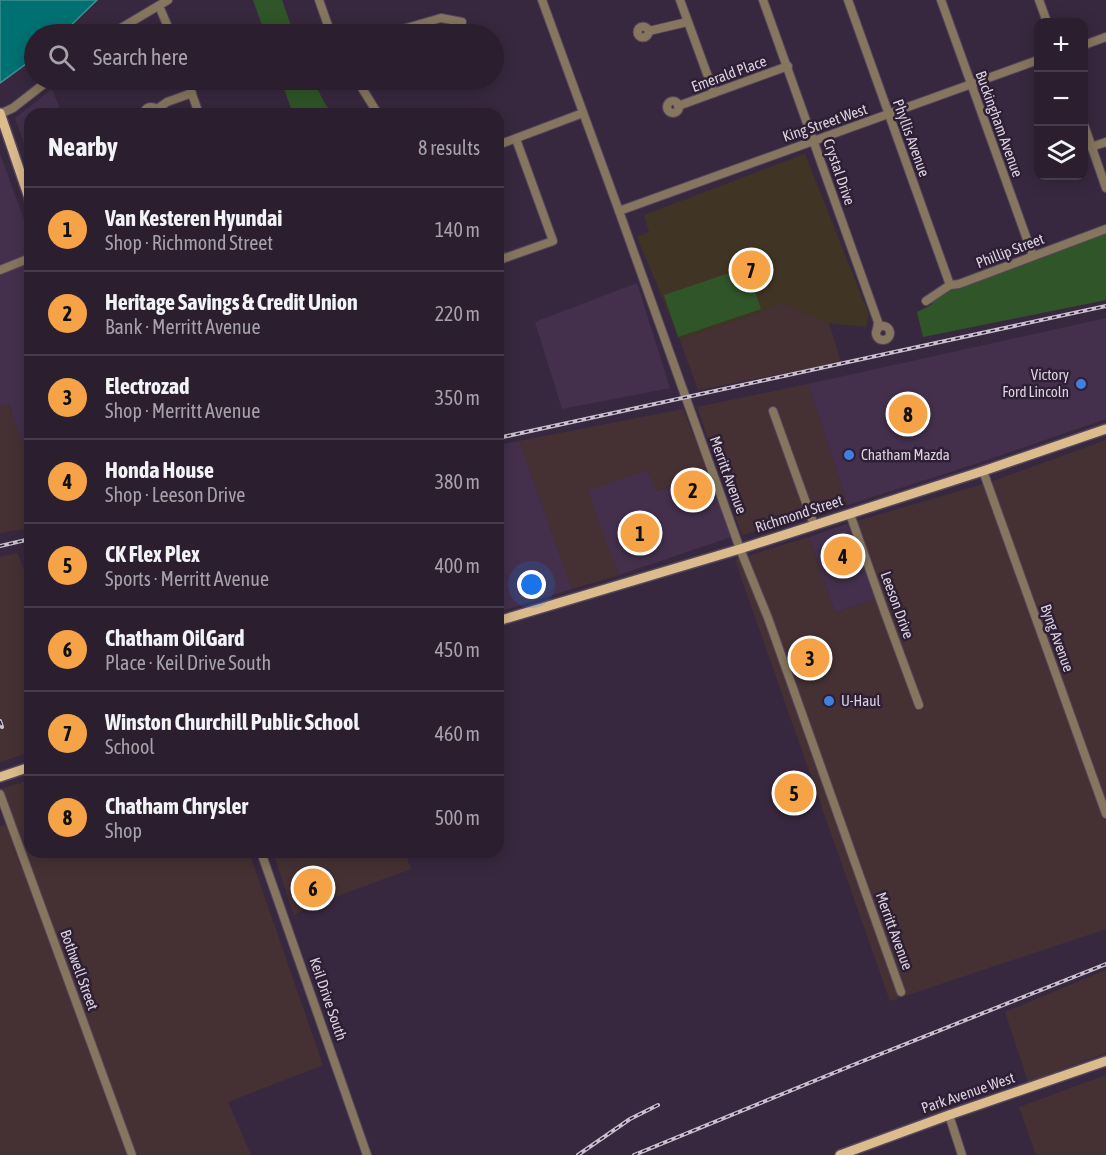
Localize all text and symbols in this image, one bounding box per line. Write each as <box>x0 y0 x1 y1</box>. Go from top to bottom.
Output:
map controls <box>1034 18 1088 180</box>
button: + <box>1034 18 1088 72</box>
search box <box>24 24 504 90</box>
icon: search <box>45 41 78 74</box>
text: Search here <box>93 44 188 70</box>
street label: Emerald Place <box>689 52 769 95</box>
street label: Buckingham Avenue <box>972 68 1027 179</box>
button: − <box>1034 72 1088 126</box>
street label: Phyllis Avenue <box>890 97 933 179</box>
street label: King Street West <box>780 100 869 145</box>
button: layers <box>1034 126 1088 180</box>
text: Nearby <box>48 132 118 162</box>
text: 8 results <box>418 136 480 159</box>
street label: Crystal Drive <box>820 136 859 207</box>
text: Van Kesteren Hyundai <box>105 205 282 231</box>
text: 1 <box>63 218 72 241</box>
text: 140 m <box>435 218 480 241</box>
street label: Phillip Street <box>973 230 1046 271</box>
text: Shop · Richmond Street <box>105 231 273 254</box>
pin: 7 <box>732 248 771 292</box>
text: Heritage Savings & Credit Union <box>105 289 358 315</box>
text: 2 <box>63 302 72 325</box>
text: 220 m <box>435 302 480 325</box>
text: Bank · Merritt Avenue <box>105 315 261 338</box>
place label: Victory Ford Lincoln <box>1002 366 1069 400</box>
text: Electrozad <box>105 373 190 399</box>
marker: Victory Ford Lincoln <box>1074 377 1088 391</box>
text: 3 <box>63 386 72 409</box>
text: 350 m <box>435 386 480 409</box>
pin: 8 <box>888 392 928 436</box>
text: Shop · Merritt Avenue <box>105 399 260 422</box>
street label: Merritt Avenue <box>707 434 750 516</box>
place label: Chatham Mazda <box>861 446 950 463</box>
marker: Chatham Mazda <box>842 448 856 462</box>
text: Honda House <box>105 457 214 483</box>
pin: 2 <box>674 468 712 512</box>
text: 4 <box>63 470 72 493</box>
text: 380 m <box>435 470 480 493</box>
text: Shop · Leeson Drive <box>105 483 245 506</box>
street label: Richmond Street <box>753 491 845 536</box>
pin: 1 <box>620 510 660 556</box>
pin: 4 <box>824 534 862 578</box>
text: CK Flex Plex <box>105 541 200 567</box>
text: 5 <box>63 554 72 577</box>
text: 400 m <box>435 554 480 577</box>
text: Sports · Merritt Avenue <box>105 567 269 590</box>
street label: Leeson Drive <box>877 569 918 641</box>
your location <box>517 570 546 599</box>
street label: Byng Avenue <box>1037 602 1078 674</box>
text: Chatham OilGard <box>105 625 244 651</box>
pin: 3 <box>790 636 830 680</box>
text: 6 <box>63 638 72 661</box>
text: 450 m <box>435 638 480 661</box>
text: Place · Keil Drive South <box>105 651 271 674</box>
place label: U-Haul <box>841 692 881 709</box>
marker: U-Haul <box>822 694 836 708</box>
text: Winston Churchill Public School <box>105 709 359 735</box>
text: 7 <box>63 722 72 745</box>
text: 460 m <box>435 722 480 745</box>
text: School <box>105 735 155 758</box>
pin: 5 <box>774 770 814 816</box>
text: Chatham Chrysler <box>105 793 248 819</box>
text: 8 <box>63 806 72 829</box>
text: 500 m <box>435 806 480 829</box>
text: Shop <box>105 819 142 842</box>
pin: 6 <box>294 866 332 910</box>
street label: Merritt Avenue <box>873 890 916 972</box>
street label: Bothwell Street <box>57 927 102 1012</box>
street label: Keil Drive South <box>306 955 351 1043</box>
street label: Park Avenue West <box>919 1069 1017 1116</box>

